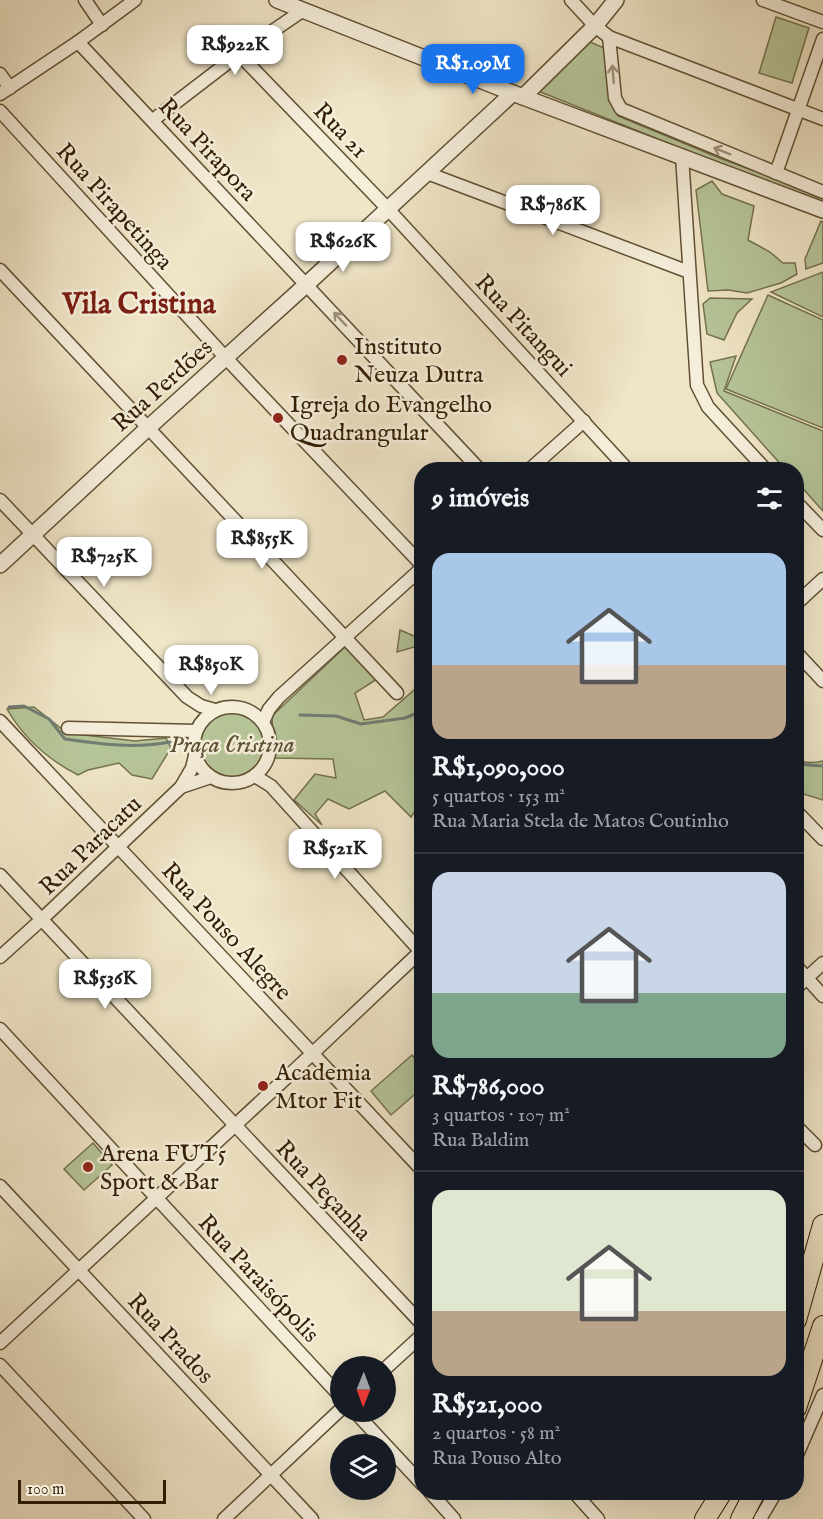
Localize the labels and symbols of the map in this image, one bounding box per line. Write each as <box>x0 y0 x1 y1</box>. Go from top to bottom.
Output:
pin: R$922K <box>186 25 284 76</box>
pin: R$1.09M <box>418 44 528 95</box>
one-way arrow <box>607 65 618 84</box>
street label: Rua Pirapora <box>151 92 263 209</box>
street label: Rua 21 <box>306 96 374 166</box>
street label: Rua Pirapetinga <box>49 137 180 277</box>
one-way arrow <box>713 145 731 156</box>
pin: R$786K <box>504 185 602 236</box>
pin: R$626K <box>294 222 392 273</box>
street label: Rua Pitangui <box>467 268 578 384</box>
district label: Vila Cristina <box>61 286 217 324</box>
one-way arrow <box>333 312 347 327</box>
place label: Instituto Neuza Dutra <box>354 332 484 391</box>
street label: Rua Perdões <box>106 333 220 439</box>
marker: Instituto Neuza Dutra <box>335 353 349 367</box>
place label: Igreja do Evangelho Quadrangular <box>290 390 492 449</box>
marker: Igreja do Evangelho Quadrangular <box>271 411 285 425</box>
pin: R$855K <box>213 519 311 570</box>
pin: R$725K <box>55 537 153 588</box>
pin: R$850K <box>162 645 260 696</box>
park label: Praça Cristina <box>169 730 295 761</box>
street label: Rua Paracatu <box>33 789 149 903</box>
pin: R$521K <box>286 829 384 880</box>
street label: Rua Pouso Alegre <box>154 856 298 1008</box>
pin: R$536K <box>56 959 154 1010</box>
place label: Academia Mtor Fit <box>274 1058 372 1117</box>
marker: Academia Mtor Fit <box>256 1079 270 1093</box>
street label: Rua Peçanha <box>268 1134 378 1249</box>
place label: Arena FUT5 Sport & Bar <box>99 1139 227 1198</box>
marker: Arena FUT5 Sport & Bar <box>81 1160 95 1174</box>
street label: Rua Paraisópolis <box>190 1208 325 1350</box>
street label: Rua Prados <box>120 1287 220 1391</box>
north arrow <box>330 1356 396 1422</box>
scale bar <box>18 1477 166 1504</box>

